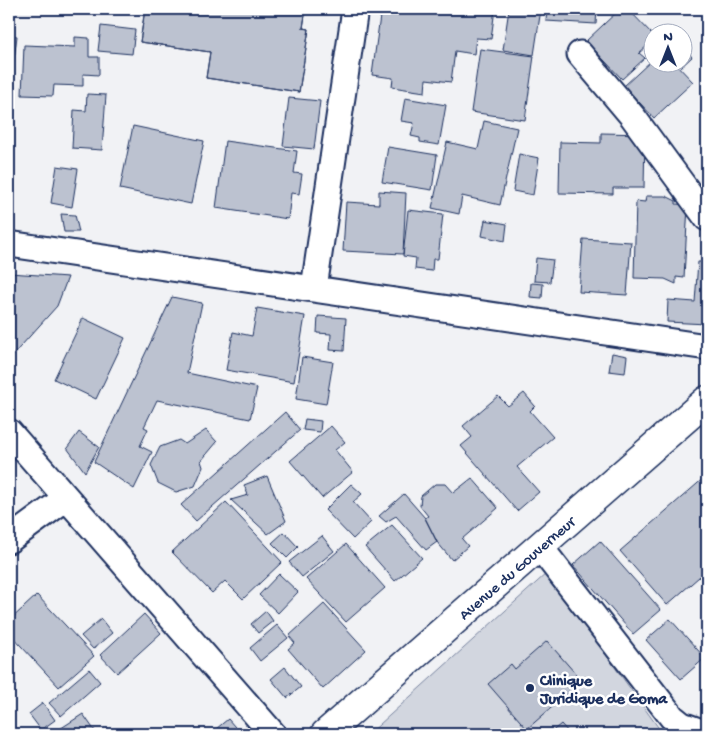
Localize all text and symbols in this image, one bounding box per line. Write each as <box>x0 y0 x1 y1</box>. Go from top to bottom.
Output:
north arrow <box>644 22 694 72</box>
text: N <box>663 29 673 46</box>
street label: Avenue du Gouverneur <box>456 513 582 626</box>
place label: Clinique Juridique de Goma <box>539 673 668 710</box>
marker: Clinique Juridique de Goma <box>524 682 536 694</box>

